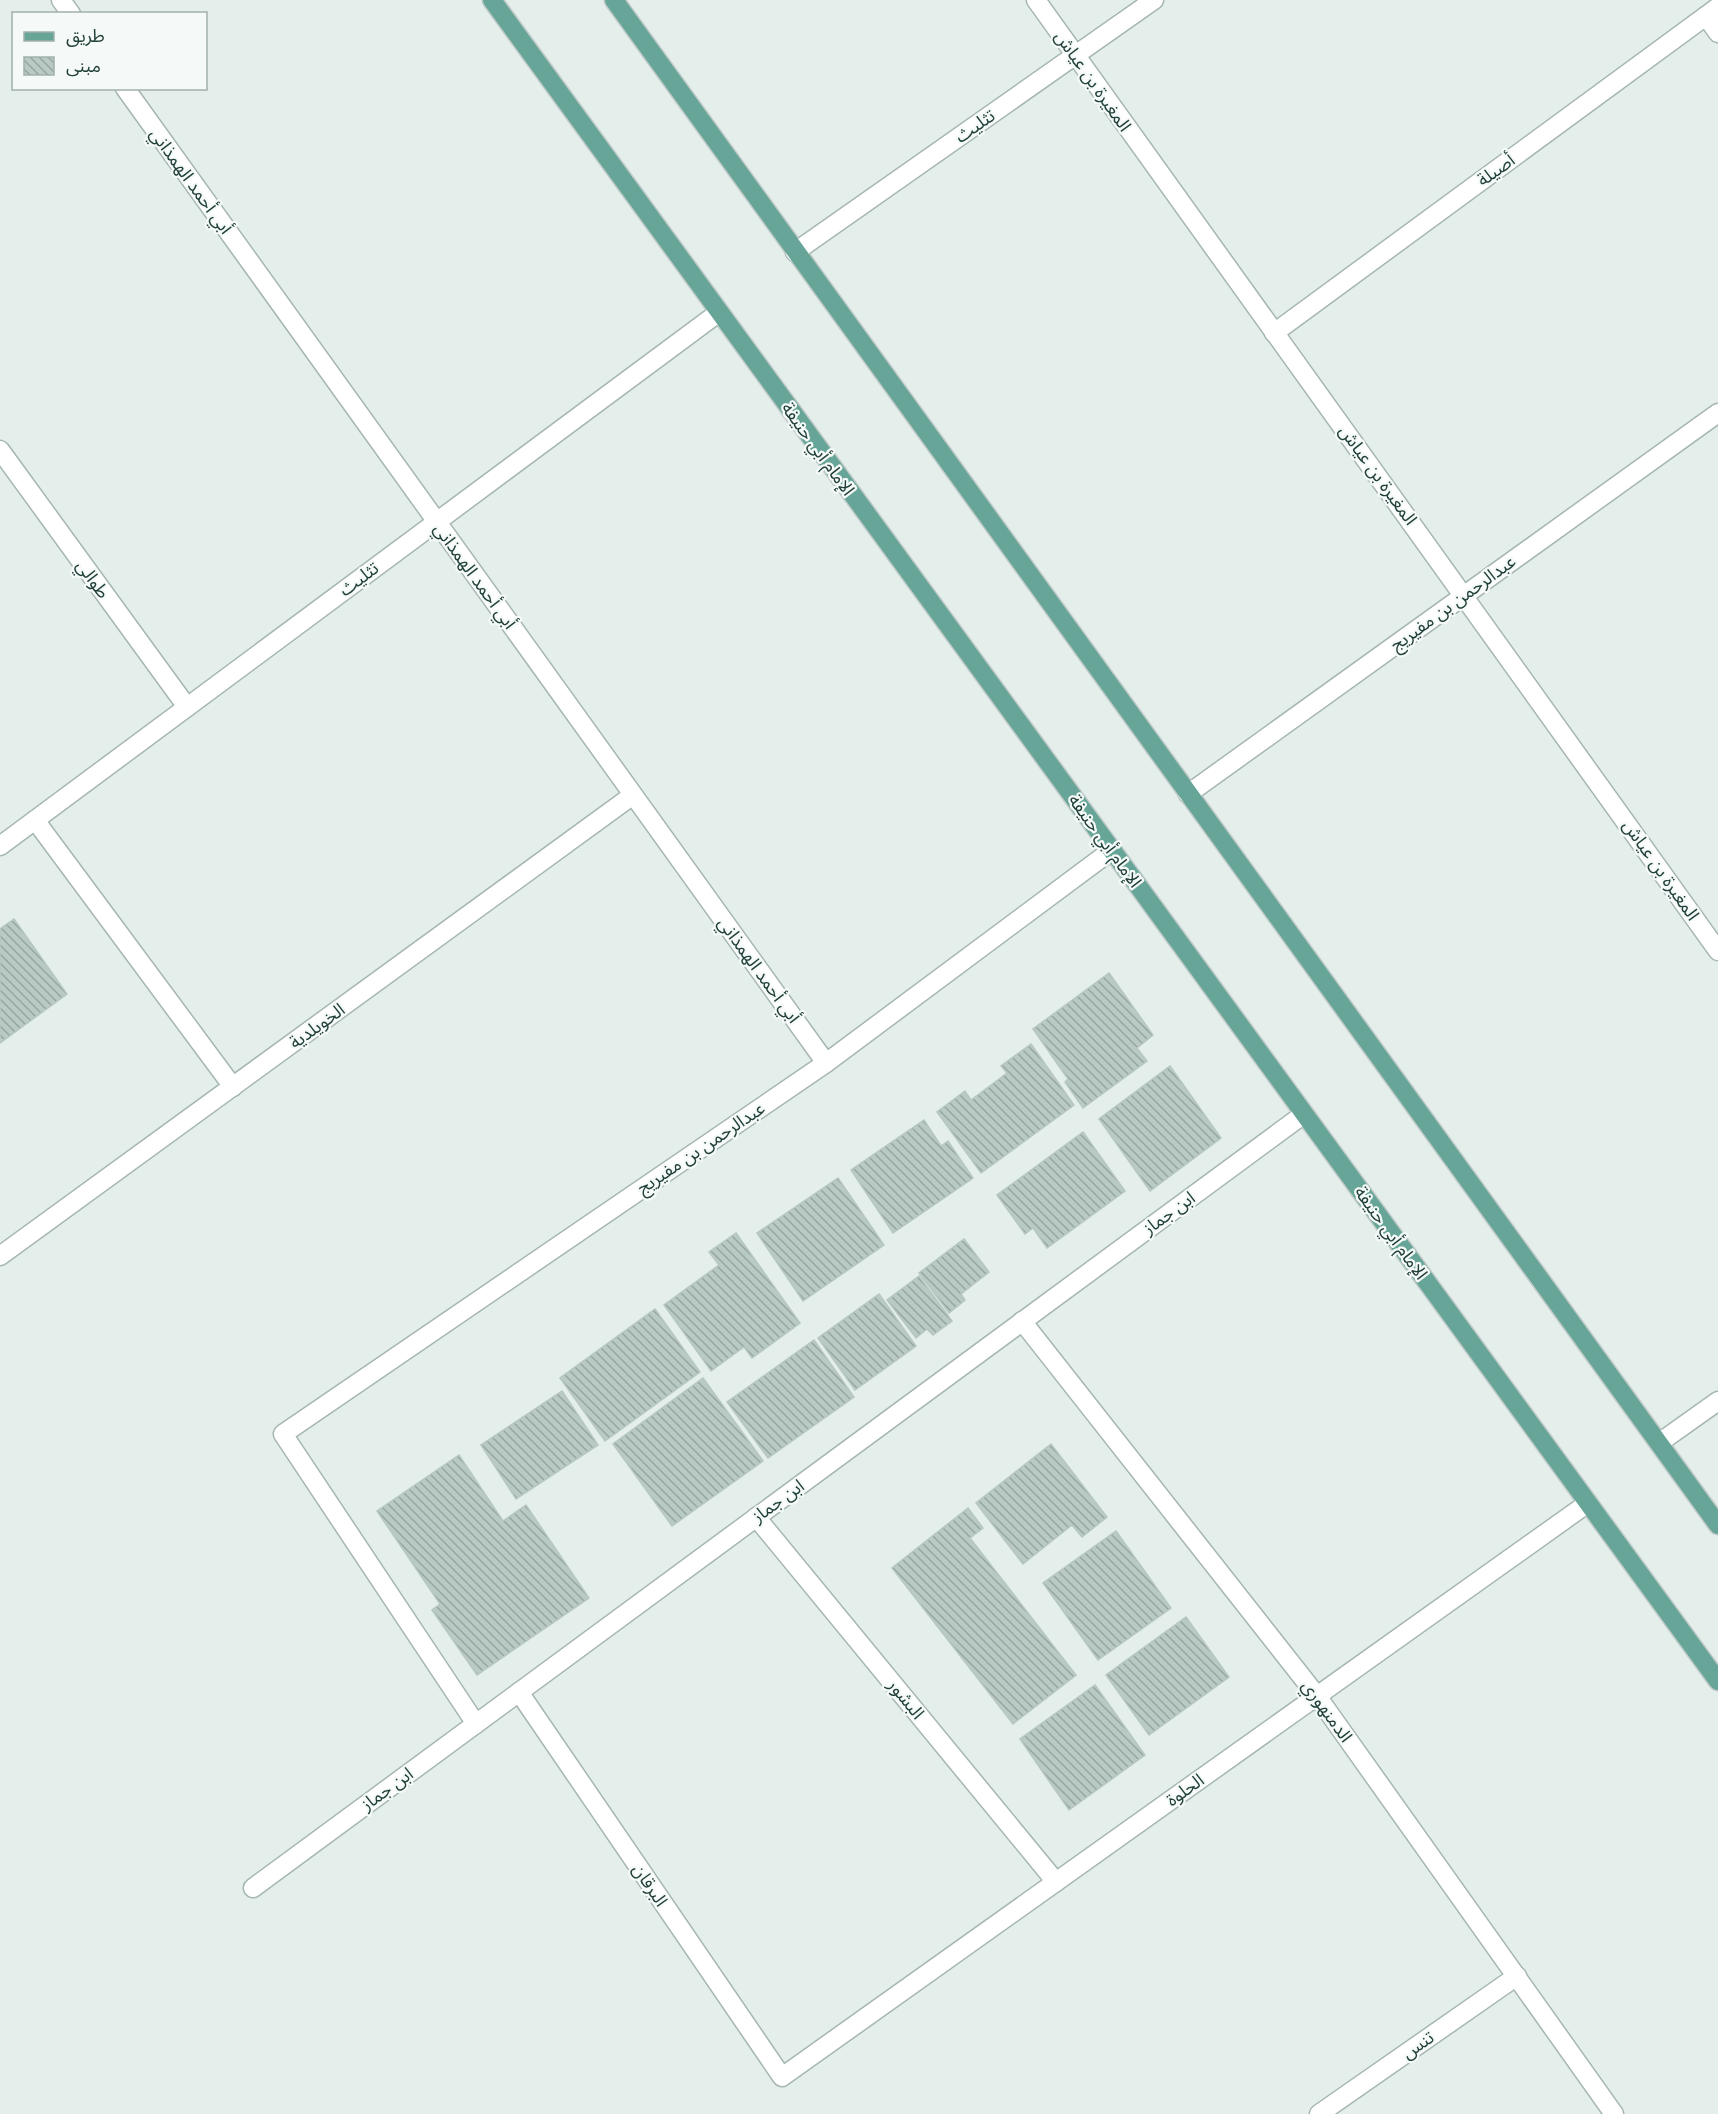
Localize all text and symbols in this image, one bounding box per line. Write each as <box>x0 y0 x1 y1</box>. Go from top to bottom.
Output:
legend <box>12 12 207 90</box>
text: طريق <box>66 25 105 47</box>
street label: المغيرة بن عياش <box>1050 26 1136 136</box>
text: مبنى <box>66 55 101 77</box>
street label: تثليث <box>951 104 999 148</box>
street label: أبي أحمد الهمذاني <box>143 123 237 240</box>
street label: أصيلة <box>1473 149 1519 191</box>
street label: الإمام أبي حنيفة <box>774 398 859 502</box>
street label: المغيرة بن عياش <box>1334 421 1422 529</box>
street label: أبي أحمد الهمذاني <box>427 518 521 635</box>
street label: عبدالرحمن بن مفيريج <box>1386 550 1521 657</box>
street label: طوالي <box>70 555 115 604</box>
street label: تثليث <box>335 557 383 601</box>
street label: الإمام أبي حنيفة <box>1061 790 1146 894</box>
street label: المغيرة بن عياش <box>1618 815 1704 925</box>
street label: أبي أحمد الهمذاني <box>711 912 805 1029</box>
street label: الخويلدية <box>285 998 349 1054</box>
street label: عبدالرحمن بن مفيريج <box>633 1097 770 1201</box>
street label: الإمام أبي حنيفة <box>1347 1182 1432 1286</box>
street label: ابن جماز <box>1138 1187 1199 1240</box>
street label: ابن جماز <box>747 1475 808 1528</box>
street label: البشور <box>882 1674 929 1724</box>
street label: الدمنهوري <box>1295 1675 1357 1748</box>
street label: ابن جماز <box>356 1763 417 1816</box>
street label: الحلوة <box>1162 1769 1208 1811</box>
street label: البرقان <box>628 1859 672 1911</box>
street label: تنس <box>1398 2026 1438 2064</box>

